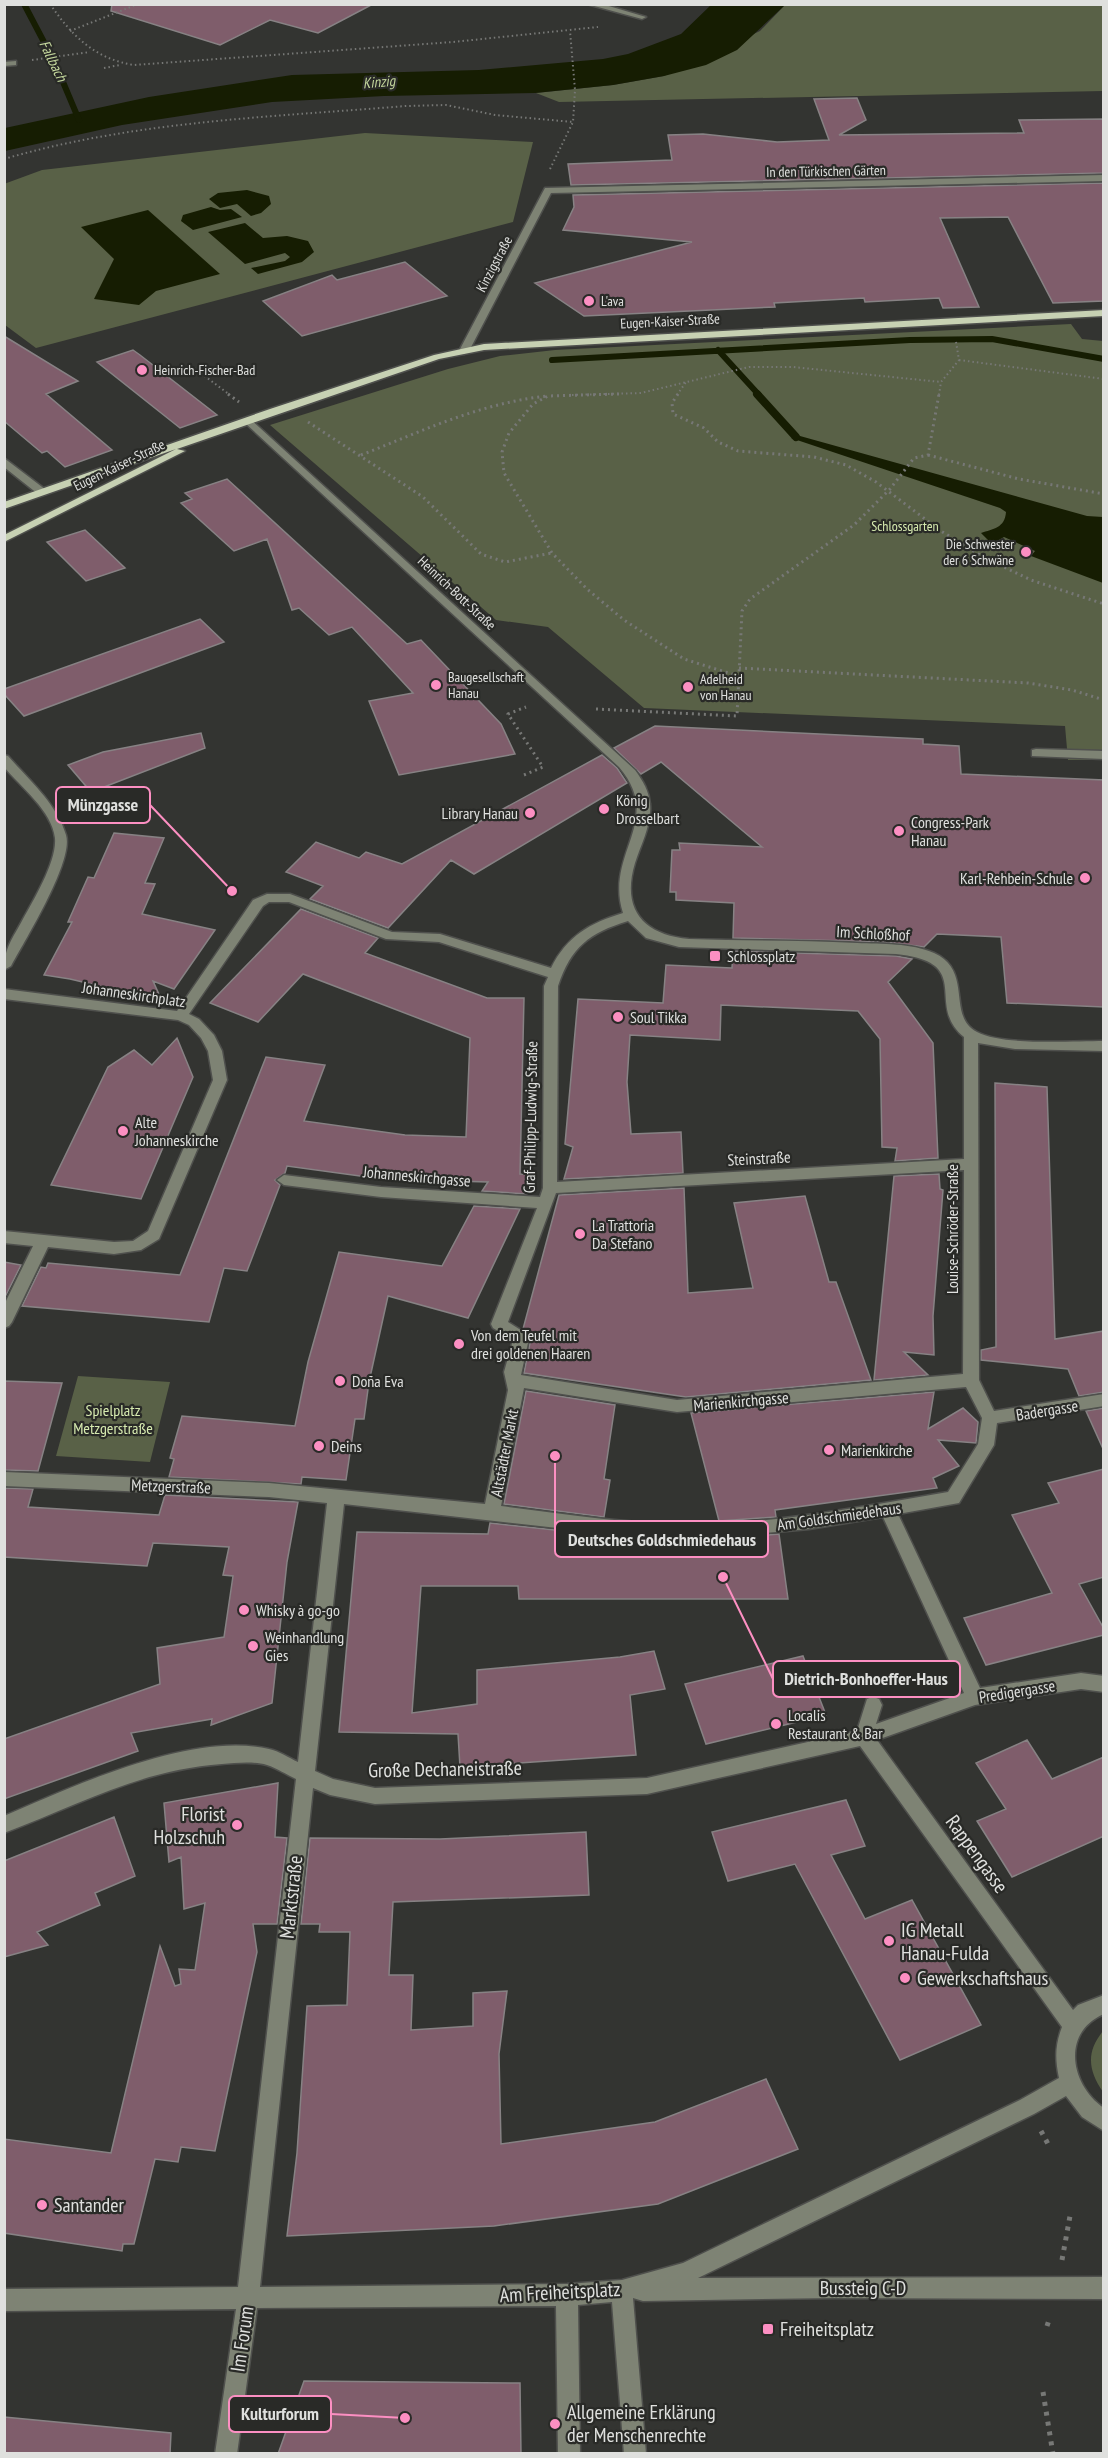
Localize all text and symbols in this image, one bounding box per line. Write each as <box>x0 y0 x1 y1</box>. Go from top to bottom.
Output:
water label: Fallbach <box>35 37 72 86</box>
water label: Kinzig <box>362 70 397 92</box>
street label: In den Türkischen Gärten <box>766 161 886 181</box>
street label: Kinzigstraße <box>472 233 516 295</box>
place label: L'ava <box>601 292 624 310</box>
marker: L'ava <box>582 294 596 308</box>
street label: Eugen-Kaiser-Straße <box>620 309 720 333</box>
place label: Heinrich-Fischer-Bad <box>154 361 255 379</box>
marker: Heinrich-Fischer-Bad <box>135 363 149 377</box>
street label: Eugen-Kaiser-Straße <box>70 435 168 495</box>
park label: Schlossgarten <box>871 517 939 535</box>
place label: Die Schwester der 6 Schwäne <box>943 535 1014 569</box>
marker: Die Schwester der 6 Schwäne <box>1019 545 1033 559</box>
street label: Heinrich-Bott-Straße <box>414 552 500 634</box>
place label: Baugesellschaft Hanau <box>448 668 524 702</box>
place label: Adelheid von Hanau <box>700 670 752 704</box>
marker: Baugesellschaft Hanau <box>429 678 443 692</box>
marker: Adelheid von Hanau <box>681 680 695 694</box>
callout: Münzgasse <box>56 787 150 823</box>
place label: König Drosselbart <box>616 790 680 828</box>
text: Münzgasse <box>68 793 139 816</box>
marker: König Drosselbart <box>597 802 611 816</box>
place label: Library Hanau <box>441 803 518 823</box>
marker: Library Hanau <box>523 806 537 820</box>
place label: Congress-Park Hanau <box>911 812 990 850</box>
marker: Congress-Park Hanau <box>892 824 906 838</box>
place label: Karl-Rehbein-Schule <box>960 868 1073 888</box>
marker: Karl-Rehbein-Schule <box>1078 871 1092 885</box>
street label: Im Schloßhof <box>836 921 911 945</box>
place label: Schlossplatz <box>727 946 796 966</box>
marker: Schlossplatz <box>708 949 722 963</box>
street label: Johanneskirchplatz <box>80 977 187 1011</box>
place label: Soul Tikka <box>630 1007 687 1027</box>
marker: Soul Tikka <box>611 1010 625 1024</box>
street label: Graf-Philipp-Ludwig-Straße <box>519 1041 541 1193</box>
place label: Alte Johanneskirche <box>134 1112 219 1150</box>
marker: Alte Johanneskirche <box>116 1124 130 1138</box>
street label: Steinstraße <box>727 1146 791 1170</box>
street label: Johanneskirchgasse <box>361 1161 472 1191</box>
street label: Louise-Schröder-Straße <box>942 1164 962 1294</box>
place label: La Trattoria Da Stefano <box>592 1215 654 1253</box>
marker: La Trattoria Da Stefano <box>573 1227 587 1241</box>
place label: Von dem Teufel mit drei goldenen Haaren <box>470 1325 590 1363</box>
marker: Von dem Teufel mit drei goldenen Haaren <box>452 1337 466 1351</box>
place label: Doña Eva <box>352 1371 404 1391</box>
marker: Doña Eva <box>333 1374 347 1388</box>
street label: Marienkirchgasse <box>692 1387 790 1415</box>
street label: Badergasse <box>1015 1395 1079 1425</box>
park label: Spielplatz Metzgerstraße <box>73 1400 153 1438</box>
street label: Altstädter Markt <box>486 1407 522 1499</box>
place label: Deins <box>331 1436 362 1456</box>
marker: Deins <box>312 1439 326 1453</box>
place label: Marienkirche <box>841 1440 913 1460</box>
marker: Marienkirche <box>822 1443 836 1457</box>
street label: Metzgerstraße <box>131 1475 211 1497</box>
street label: Am Goldschmiedehaus <box>776 1497 902 1535</box>
callout: Deutsches Goldschmiedehaus <box>555 1521 768 1557</box>
text: Deutsches Goldschmiedehaus <box>568 1528 756 1551</box>
place label: Whisky à go-go <box>256 1600 340 1620</box>
marker: Whisky à go-go <box>237 1603 251 1617</box>
place label: Weinhandlung Gies <box>265 1627 344 1665</box>
marker: Weinhandlung Gies <box>246 1639 260 1653</box>
callout: Dietrich-Bonhoeffer-Haus <box>773 1661 960 1697</box>
text: Dietrich-Bonhoeffer-Haus <box>784 1667 948 1690</box>
street label: Predigergasse <box>977 1675 1057 1707</box>
place label: Localis Restaurant & Bar <box>788 1705 883 1743</box>
marker: Localis Restaurant & Bar <box>769 1717 783 1731</box>
street label: Große Dechaneistraße <box>368 1755 522 1783</box>
place label: Florist Holzschuh <box>154 1801 225 1850</box>
street label: Rappengasse <box>940 1810 1014 1898</box>
marker: Florist Holzschuh <box>230 1818 244 1832</box>
street label: Marktstraße <box>274 1854 308 1940</box>
place label: IG Metall Hanau-Fulda <box>901 1917 989 1966</box>
marker: IG Metall Hanau-Fulda <box>882 1934 896 1948</box>
place label: Gewerkschaftshaus <box>917 1965 1048 1991</box>
marker: Gewerkschaftshaus <box>898 1971 912 1985</box>
place label: Santander <box>54 2192 125 2218</box>
marker: Santander <box>35 2198 49 2212</box>
street label: Bussteig C-D <box>820 2275 906 2301</box>
street label: Am Freiheitsplatz <box>499 2276 621 2308</box>
street label: Im Forum <box>225 2305 259 2373</box>
place label: Freiheitsplatz <box>780 2316 874 2342</box>
marker: Freiheitsplatz <box>761 2322 775 2336</box>
callout: Kulturforum <box>229 2396 331 2432</box>
place label: Allgemeine Erklärung der Menschenrechte <box>567 2399 716 2448</box>
text: Kulturforum <box>241 2402 319 2425</box>
marker: Allgemeine Erklärung der Menschenrechte <box>548 2417 562 2431</box>

